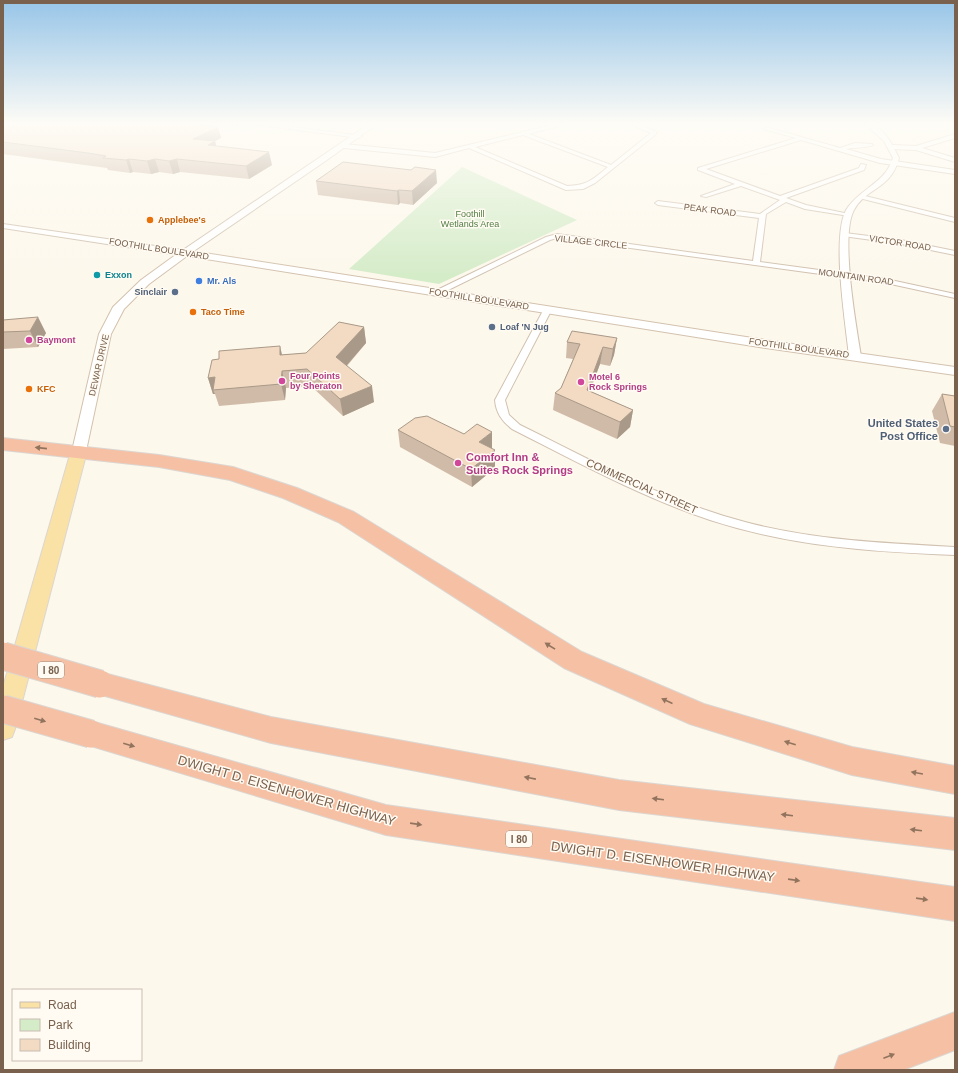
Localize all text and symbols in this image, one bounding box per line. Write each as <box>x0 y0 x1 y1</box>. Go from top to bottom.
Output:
street label: PEAK ROAD <box>683 202 737 218</box>
park label: Foothill Wetlands Area <box>441 209 499 229</box>
marker: Applebee's <box>145 215 155 225</box>
place label: Applebee's <box>158 215 206 225</box>
street label: VILLAGE CIRCLE <box>554 233 628 251</box>
street label: VICTOR ROAD <box>868 233 932 253</box>
street label: FOOTHILL BOULEVARD <box>108 236 210 262</box>
street label: MOUNTAIN ROAD <box>818 267 895 287</box>
marker: Exxon <box>92 270 102 280</box>
place label: Exxon <box>105 270 132 280</box>
marker: Mr. Als <box>194 276 204 286</box>
place label: Mr. Als <box>207 276 236 286</box>
street label: FOOTHILL BOULEVARD <box>428 286 530 312</box>
place label: Sinclair <box>134 287 167 297</box>
marker: Sinclair <box>170 287 180 297</box>
marker: Taco Time <box>188 307 198 317</box>
place label: Taco Time <box>201 307 245 317</box>
marker: Loaf 'N Jug <box>487 322 497 332</box>
place label: Loaf 'N Jug <box>500 322 549 332</box>
street label: DEWAR DRIVE <box>87 333 111 397</box>
marker: Baymont <box>24 335 34 345</box>
place label: Baymont <box>37 335 76 345</box>
street label: FOOTHILL BOULEVARD <box>748 336 850 360</box>
place label: Four Points by Sheraton <box>290 371 342 391</box>
place label: Motel 6 Rock Springs <box>589 372 647 392</box>
marker: Four Points by Sheraton <box>277 376 287 386</box>
marker: Motel 6 Rock Springs <box>576 377 586 387</box>
marker: KFC <box>24 384 34 394</box>
place label: KFC <box>37 384 56 394</box>
place label: United States Post Office <box>868 417 938 442</box>
marker: United States Post Office <box>941 424 951 434</box>
one-way arrow <box>35 444 47 451</box>
place label: Comfort Inn & Suites Rock Springs <box>466 451 573 476</box>
street label: COMMERCIAL STREET <box>584 456 700 516</box>
marker: Comfort Inn & Suites Rock Springs <box>453 458 463 468</box>
one-way arrow <box>544 642 556 649</box>
road number: I 80 <box>38 662 64 678</box>
one-way arrow <box>662 698 673 704</box>
one-way arrow <box>35 717 47 723</box>
one-way arrow <box>784 740 796 746</box>
one-way arrow <box>123 742 135 748</box>
street label: DWIGHT D. EISENHOWER HIGHWAY <box>176 752 398 829</box>
one-way arrow <box>911 770 923 776</box>
one-way arrow <box>524 775 536 781</box>
one-way arrow <box>652 796 664 802</box>
one-way arrow <box>781 811 793 818</box>
one-way arrow <box>410 821 422 827</box>
one-way arrow <box>910 827 922 833</box>
road number: I 80 <box>506 831 532 847</box>
street label: DWIGHT D. EISENHOWER HIGHWAY <box>550 838 776 885</box>
one-way arrow <box>788 877 800 883</box>
one-way arrow <box>916 896 928 902</box>
legend <box>12 989 142 1061</box>
text: Road <box>48 998 77 1012</box>
text: Park <box>48 1018 74 1032</box>
text: Building <box>48 1038 91 1052</box>
one-way arrow <box>884 1053 896 1059</box>

